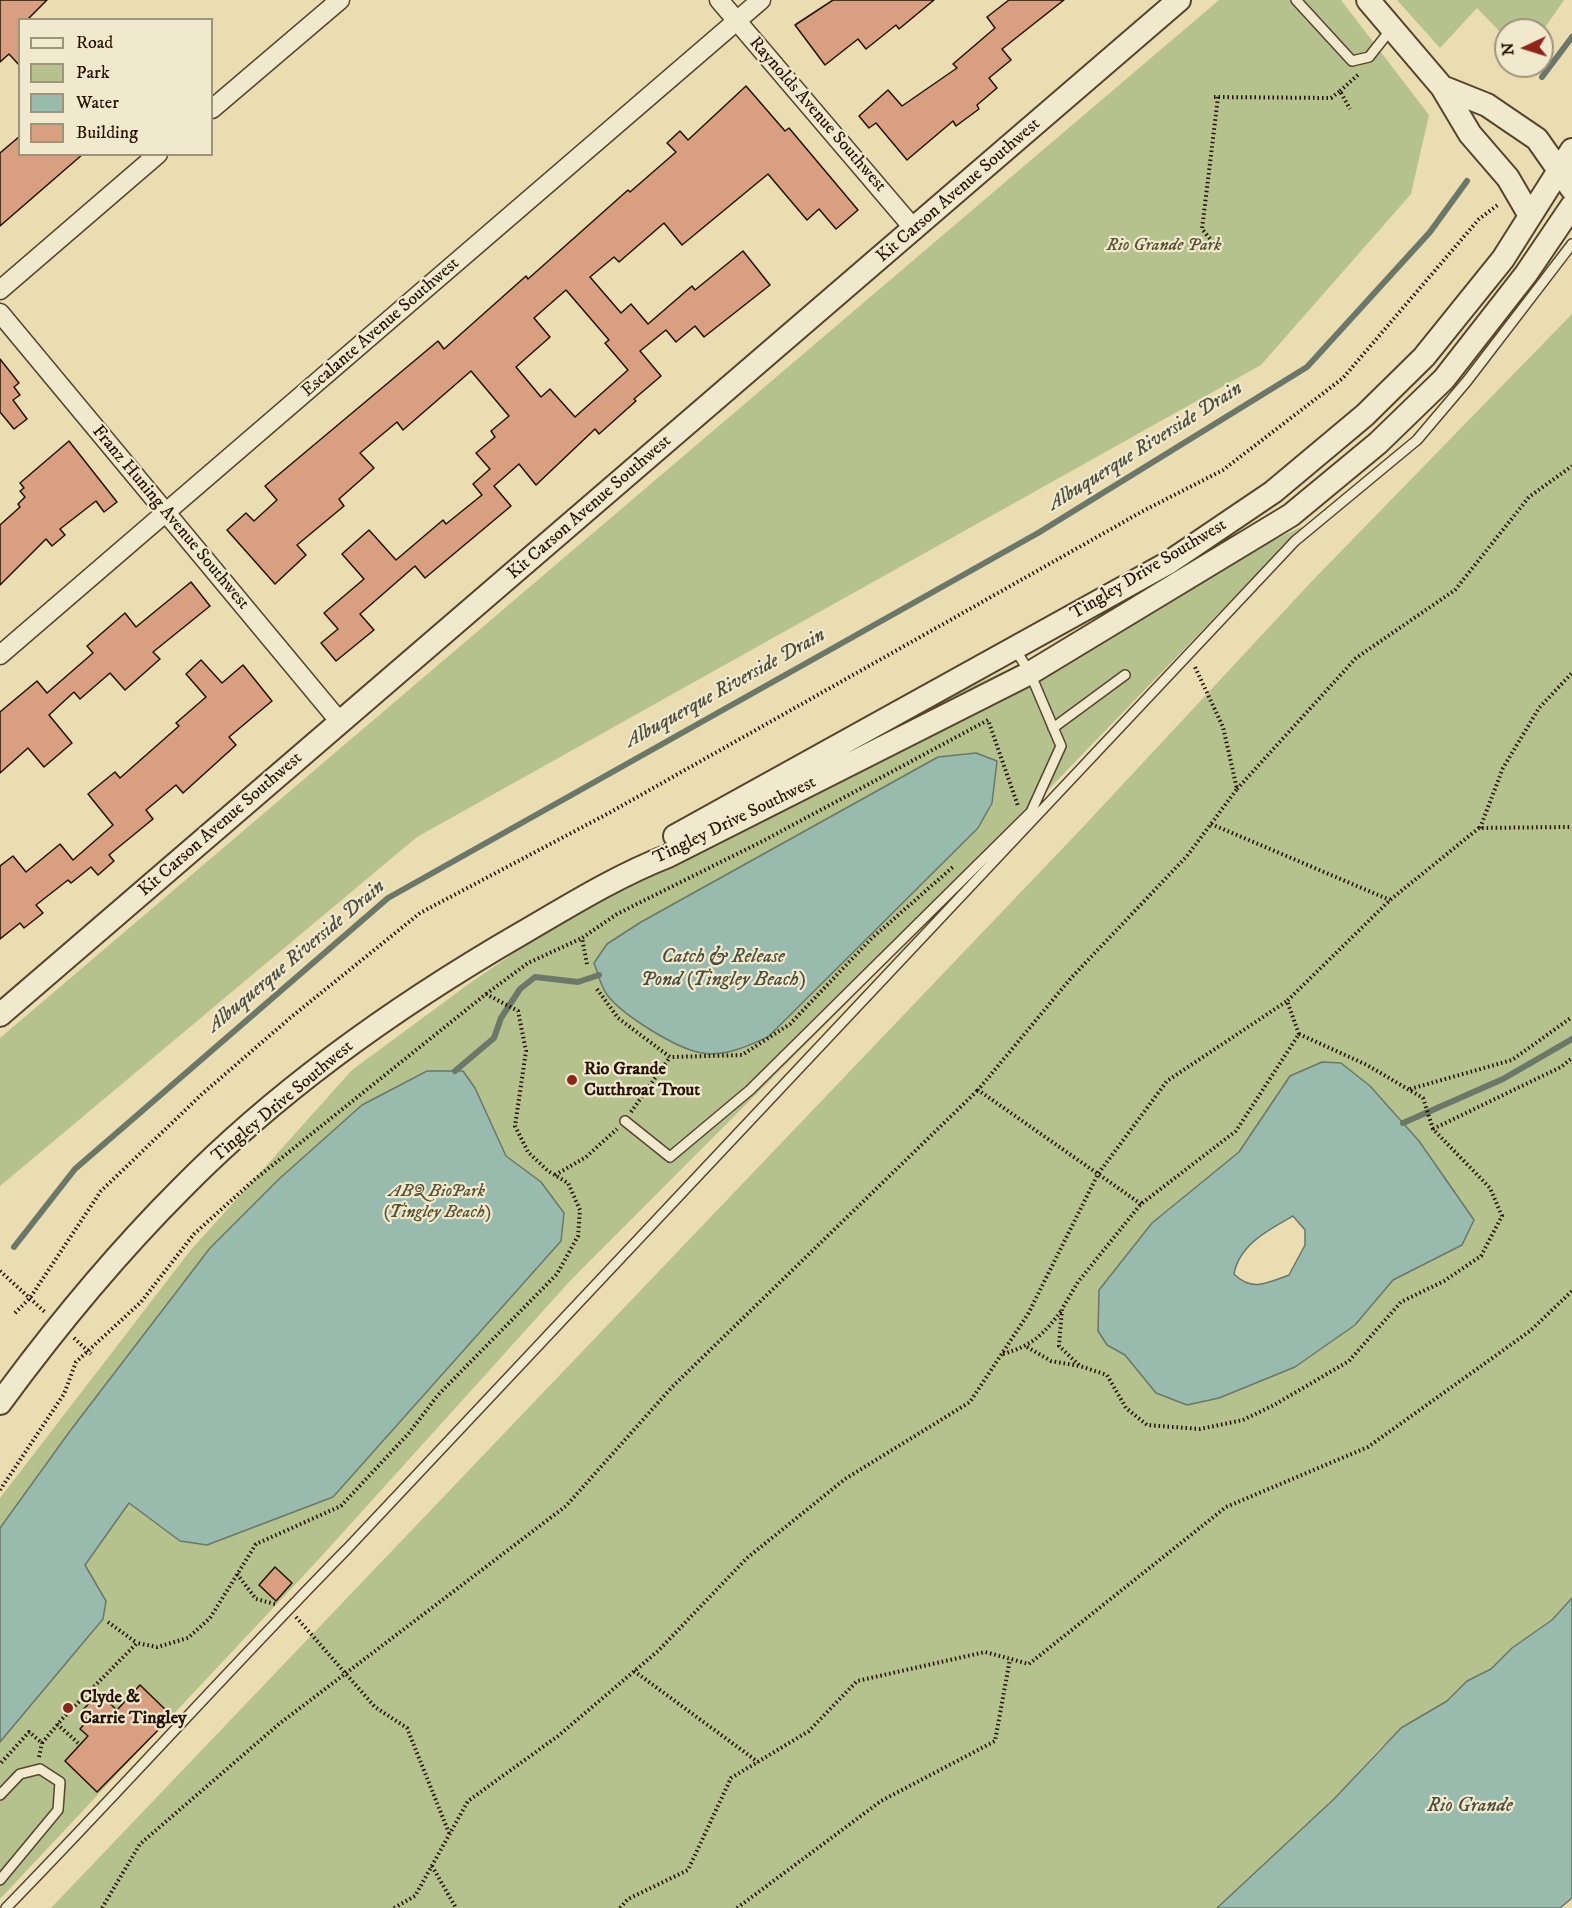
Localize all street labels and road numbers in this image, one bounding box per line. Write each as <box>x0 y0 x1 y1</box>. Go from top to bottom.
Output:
street label: Raynolds Avenue Southwest <box>744 33 890 197</box>
street label: Kit Carson Avenue Southwest <box>873 114 1045 268</box>
street label: Escalante Avenue Southwest <box>298 254 464 402</box>
street label: Franz Huning Avenue Southwest <box>87 422 253 614</box>
street label: Kit Carson Avenue Southwest <box>504 431 676 585</box>
street label: Tingley Drive Southwest <box>1067 515 1231 625</box>
street label: Kit Carson Avenue Southwest <box>135 748 307 902</box>
street label: Tingley Drive Southwest <box>650 772 820 870</box>
street label: Tingley Drive Southwest <box>208 1036 358 1168</box>

